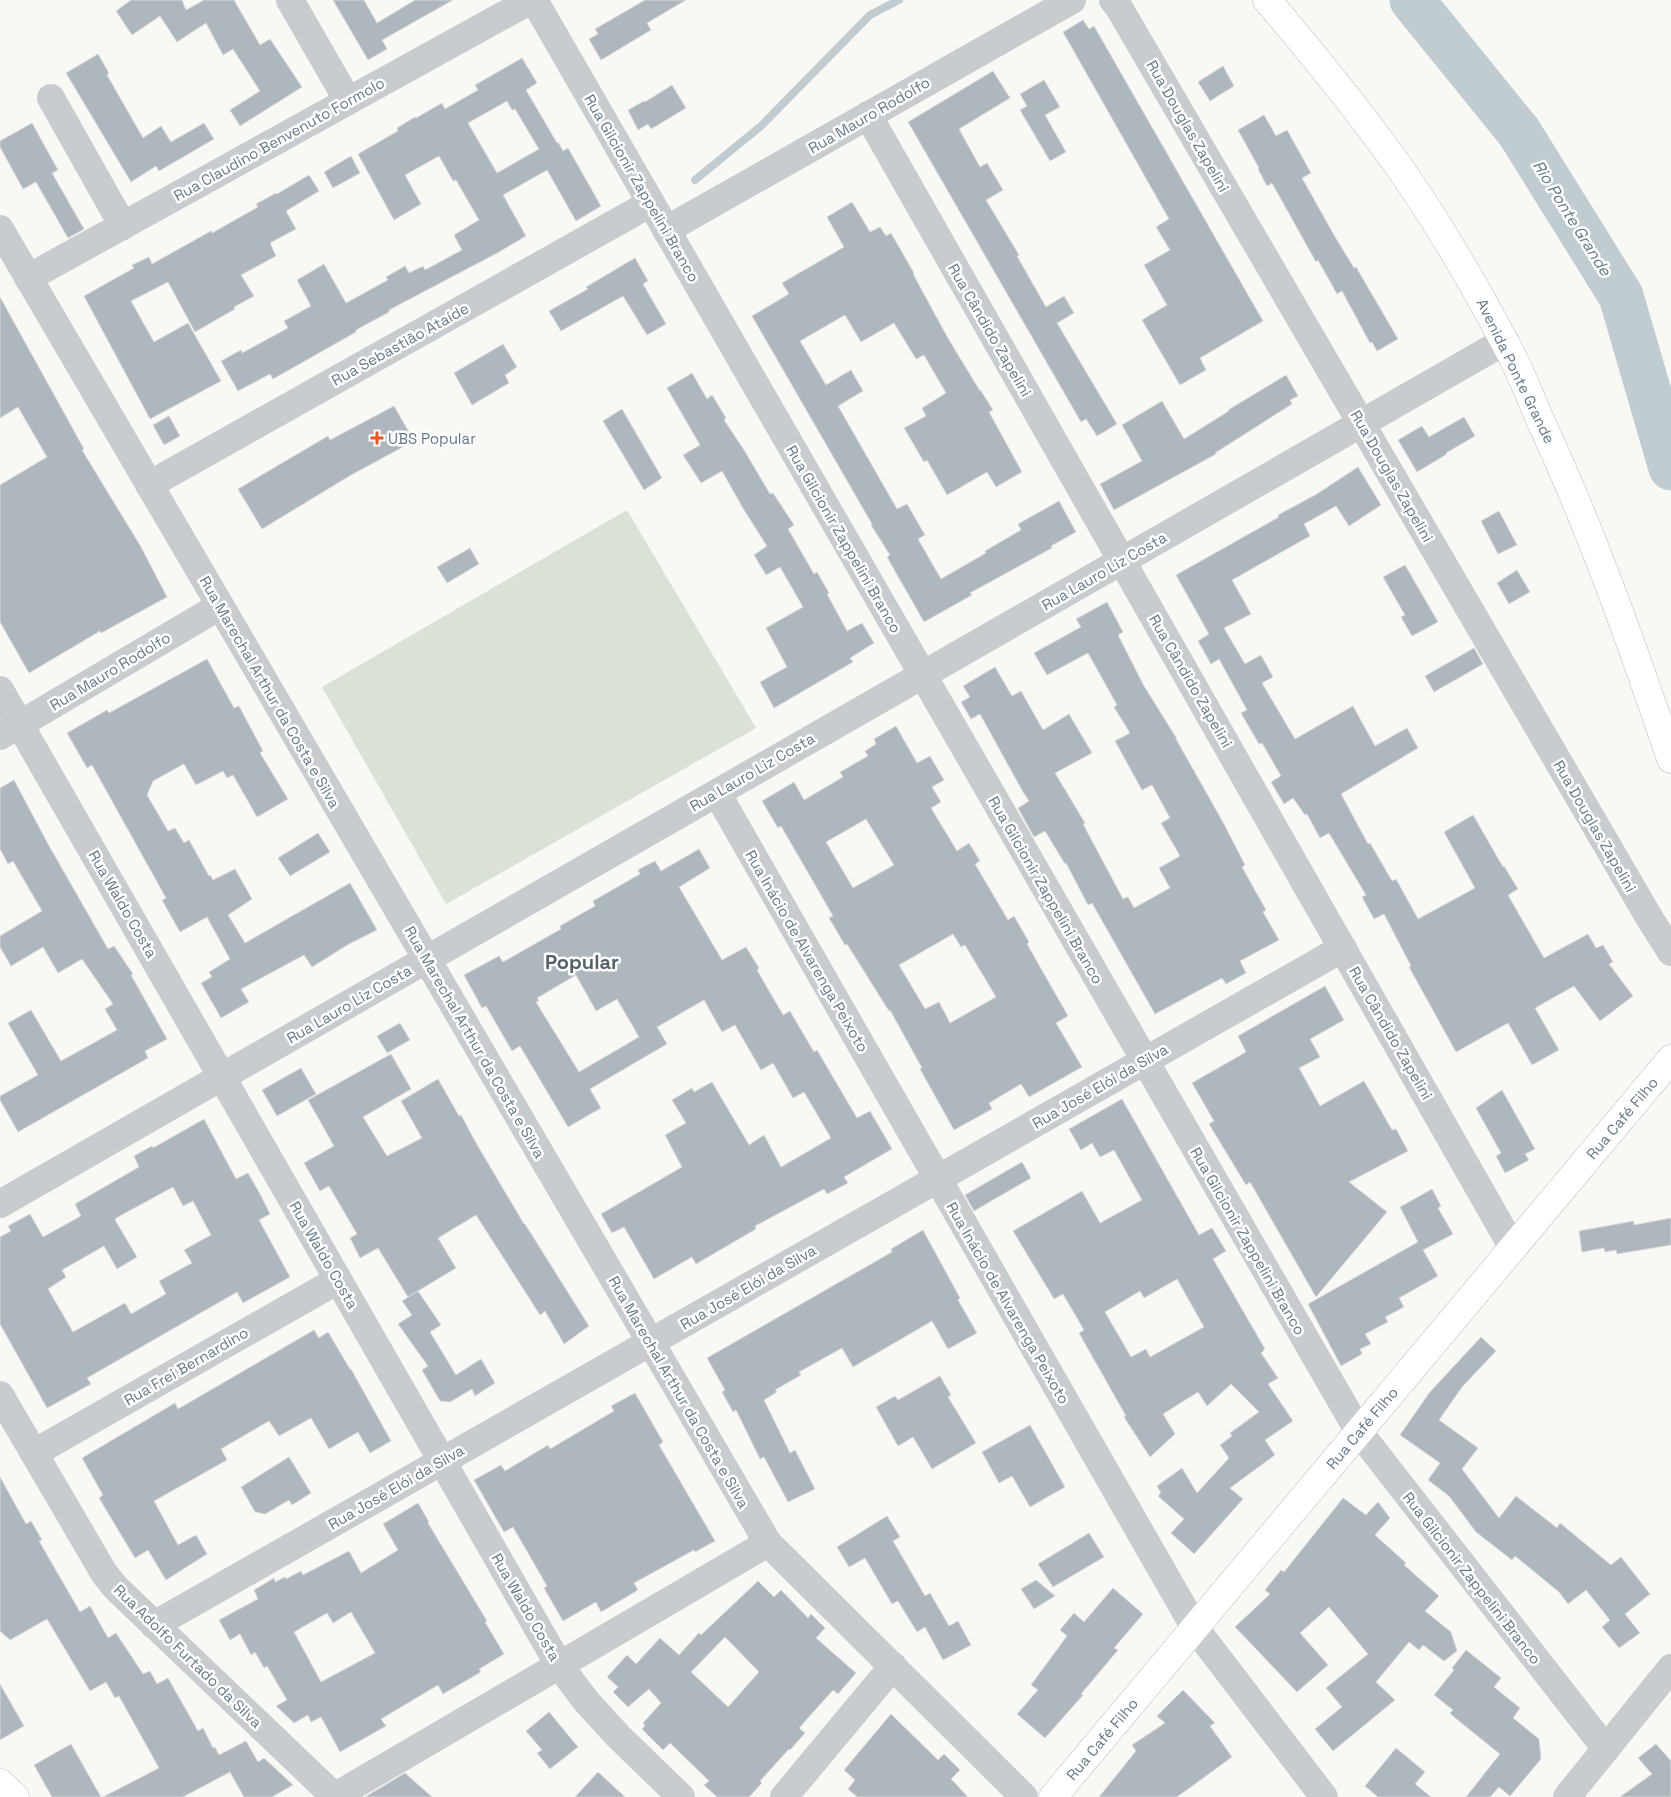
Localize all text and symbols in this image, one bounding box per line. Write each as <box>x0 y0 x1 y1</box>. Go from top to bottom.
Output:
street label: Rua Douglas Zapelini <box>1142 57 1234 195</box>
street label: Rua Mauro Rodolfo <box>805 72 933 158</box>
street label: Rua Claudino Benvenuto Formolo <box>170 73 388 205</box>
street label: Rua Gilcionir Zappelini Branco <box>580 91 704 285</box>
water label: Rio Ponte Grande <box>1528 156 1616 280</box>
street label: Rua Cândido Zapelini <box>944 260 1036 400</box>
street label: Avenida Ponte Grande <box>1473 295 1559 447</box>
street label: Rua Sebastião Ataíde <box>328 298 472 390</box>
street label: Rua Douglas Zapelini <box>1346 407 1438 545</box>
place label: UBS Popular <box>388 429 476 448</box>
marker: UBS Popular <box>370 431 384 445</box>
street label: Rua Gilcionir Zappelini Branco <box>782 442 906 636</box>
street label: Rua Lauro Liz Costa <box>1038 527 1170 615</box>
street label: Rua Marechal Arthur da Costa e Silva <box>196 573 345 812</box>
street label: Rua Cândido Zapelini <box>1145 611 1237 751</box>
street label: Rua Mauro Rodolfo <box>46 628 174 714</box>
street label: Rua Lauro Liz Costa <box>686 728 818 816</box>
street label: Rua Douglas Zapelini <box>1549 757 1641 895</box>
street label: Rua Gilcionir Zappelini Branco <box>984 793 1108 987</box>
street label: Rua Waldo Costa <box>84 847 162 962</box>
street label: Rua Inácio de Alvarenga Peixoto <box>741 847 873 1055</box>
street label: Rua Marechal Arthur da Costa e Silva <box>401 923 550 1162</box>
district label: Popular <box>545 949 619 975</box>
street label: Rua Lauro Liz Costa <box>283 960 415 1048</box>
street label: Rua Cândido Zapelini <box>1345 963 1437 1103</box>
street label: Rua José Elói da Silva <box>1029 1039 1172 1133</box>
street label: Rua Café Filho <box>1582 1073 1662 1163</box>
street label: Rua Gilcionir Zappelini Branco <box>1186 1144 1310 1338</box>
street label: Rua Waldo Costa <box>285 1198 363 1313</box>
street label: Rua Inácio de Alvarenga Peixoto <box>942 1199 1074 1407</box>
street label: Rua José Elói da Silva <box>677 1240 820 1334</box>
street label: Rua Marechal Arthur da Costa e Silva <box>605 1273 754 1512</box>
street label: Rua Frei Bernardino <box>120 1323 252 1409</box>
street label: Rua Café Filho <box>1322 1383 1402 1473</box>
street label: Rua José Elói da Silva <box>325 1440 468 1534</box>
street label: Rua Gilcionir Zappelini Branco <box>1399 1488 1545 1668</box>
street label: Rua Waldo Costa <box>487 1550 565 1665</box>
street label: Rua Adolfo Furtado da Silva <box>110 1580 266 1732</box>
street label: Rua Café Filho <box>1062 1694 1142 1784</box>

